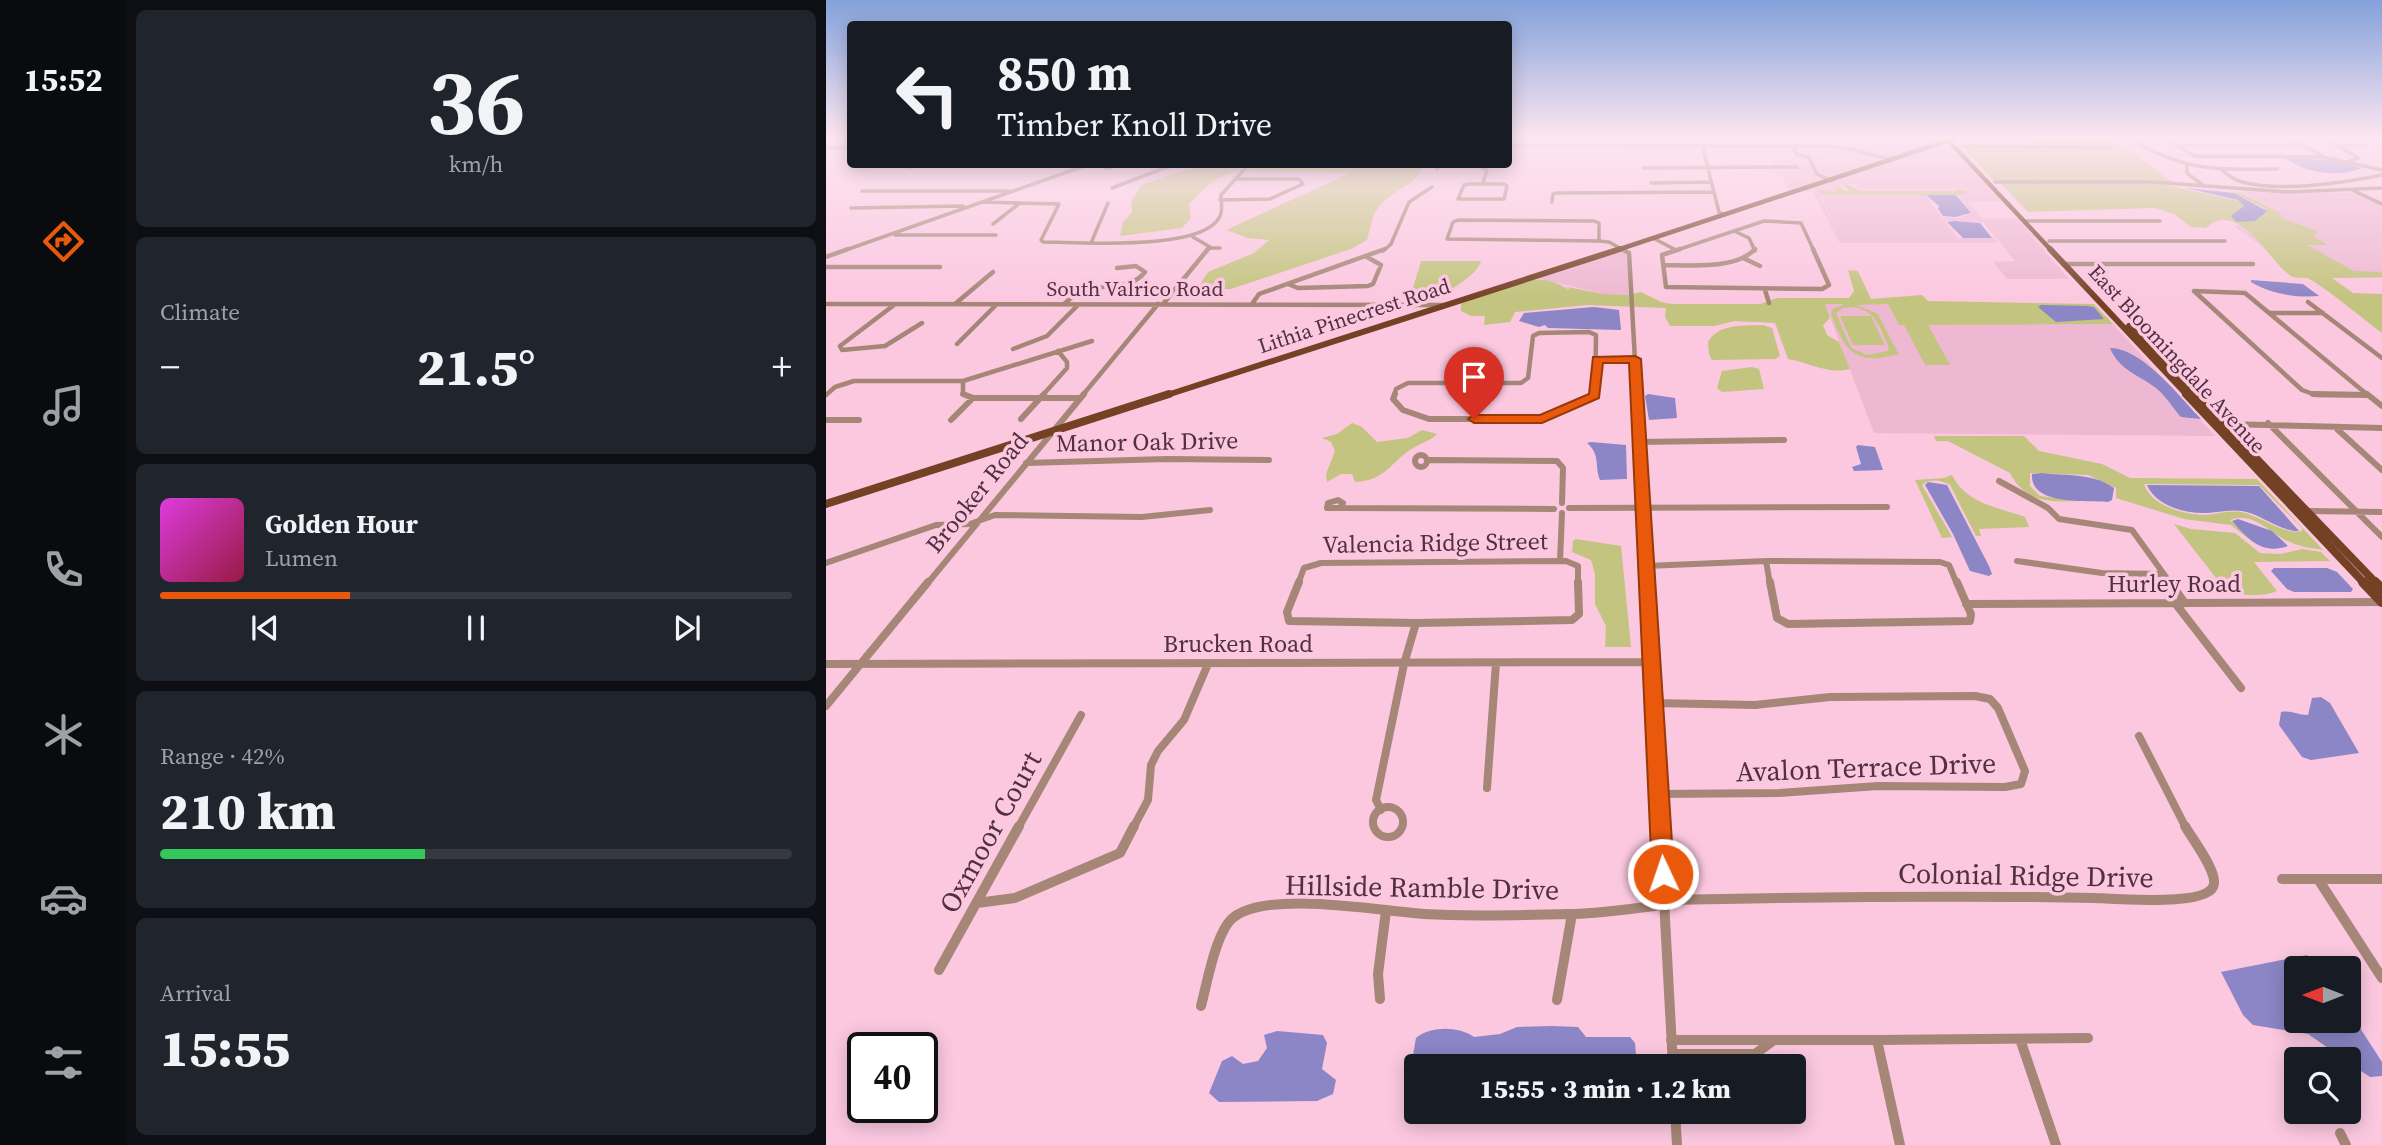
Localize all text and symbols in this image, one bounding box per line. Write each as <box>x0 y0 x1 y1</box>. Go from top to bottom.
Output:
text: 850 m <box>997 39 1132 106</box>
text: 36 <box>427 40 525 164</box>
icon: left <box>882 49 973 140</box>
text: 15:52 <box>24 58 102 102</box>
text: Timber Knoll Drive <box>997 103 1272 147</box>
text: km/h <box>449 148 503 180</box>
icon: directions <box>39 217 88 266</box>
street label: East Bloomingdale Avenue <box>2082 258 2273 459</box>
street label: Lithia Pinecrest Road <box>1254 271 1454 360</box>
street label: South Valrico Road <box>1047 274 1224 303</box>
text: Climate <box>160 296 240 328</box>
text: 21.5° <box>417 331 535 402</box>
text: − <box>160 341 180 393</box>
text: + <box>772 341 792 393</box>
pin <box>1444 347 1504 419</box>
icon: arrive <box>1455 358 1493 396</box>
icon: music <box>39 381 88 430</box>
street label: Manor Oak Drive <box>1055 423 1239 460</box>
street label: Brooker Road <box>918 425 1036 560</box>
text: Golden Hour <box>265 506 418 542</box>
street label: Valencia Ridge Street <box>1322 524 1548 561</box>
text: Lumen <box>265 542 338 574</box>
icon: phone <box>39 545 88 594</box>
street label: Hurley Road <box>2107 567 2241 600</box>
icon: previous <box>246 609 284 647</box>
icon: pause <box>457 609 495 647</box>
icon: next <box>668 609 706 647</box>
street label: Brucken Road <box>1163 627 1313 660</box>
icon: climate <box>39 710 88 759</box>
text: Range · 42% <box>160 740 285 772</box>
street label: Avalon Terrace Drive <box>1735 743 1997 791</box>
street label: Oxmoor Court <box>930 744 1051 920</box>
text: 210 km <box>160 775 336 846</box>
position arrow <box>1626 837 1700 911</box>
street label: Colonial Ridge Drive <box>1898 854 2154 896</box>
street label: Hillside Ramble Drive <box>1285 866 1559 908</box>
icon: car <box>39 874 88 923</box>
north arrow <box>2284 956 2361 1032</box>
map controls <box>2284 956 2361 1124</box>
text: Arrival <box>160 977 231 1009</box>
text: 15:55 <box>160 1012 290 1083</box>
speed limit sign: 40 <box>847 1032 938 1123</box>
icon: filters <box>39 1038 88 1087</box>
button: search <box>2284 1047 2361 1124</box>
text: 15:55 · 3 min · 1.2 km <box>1479 1071 1731 1107</box>

